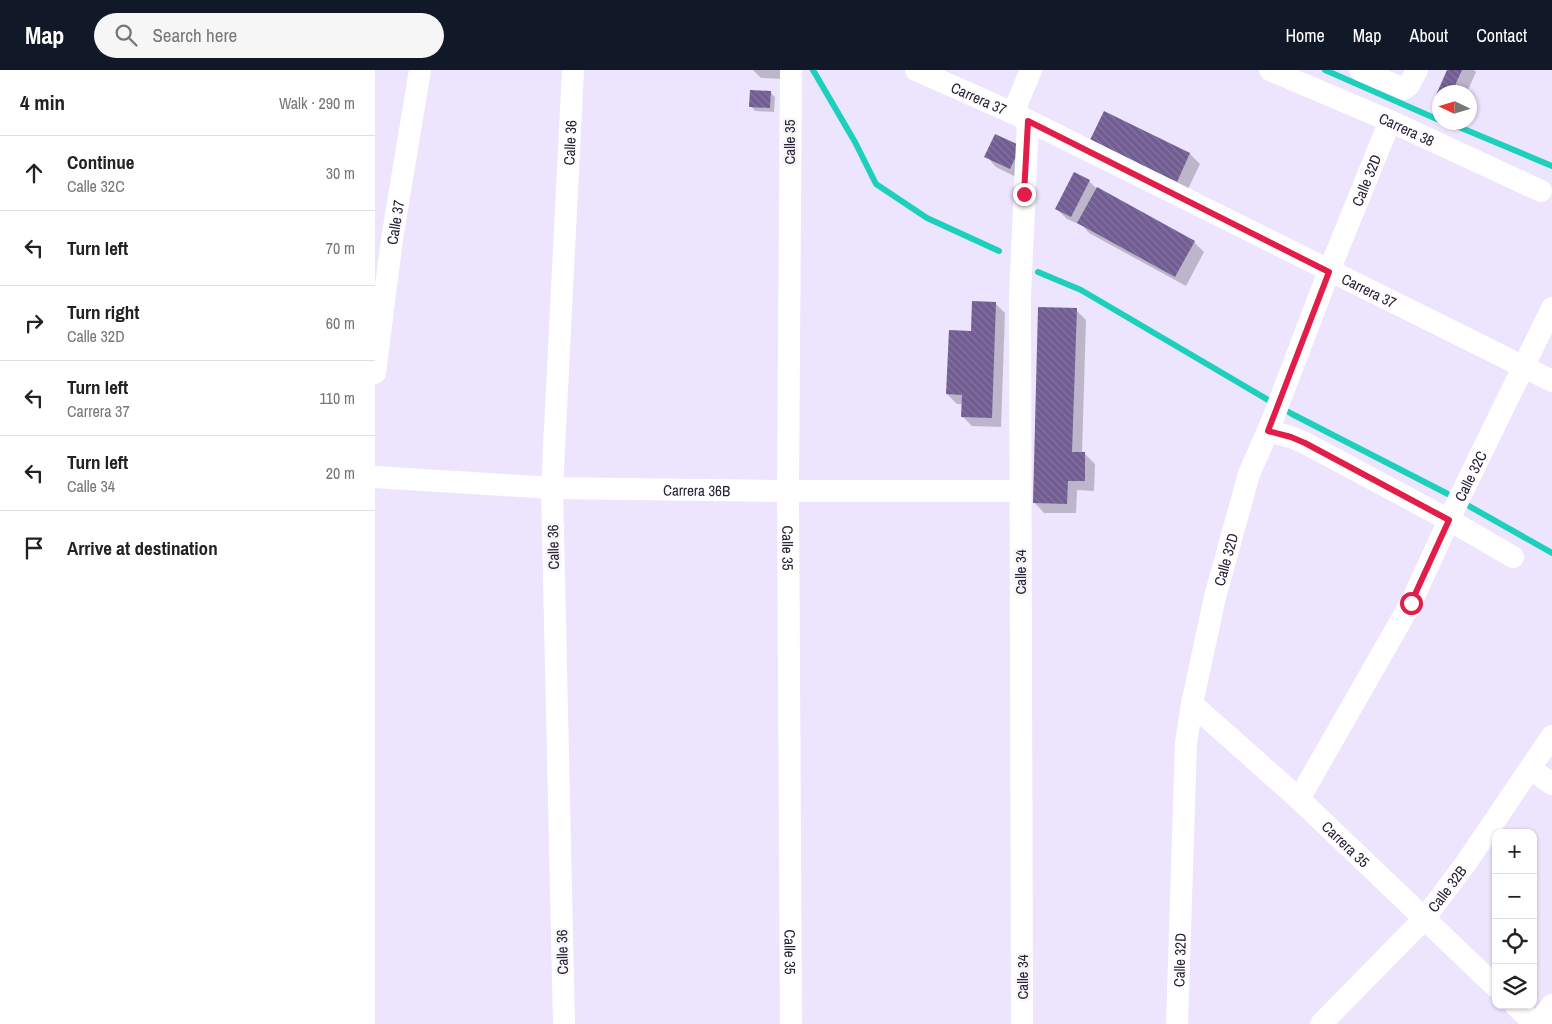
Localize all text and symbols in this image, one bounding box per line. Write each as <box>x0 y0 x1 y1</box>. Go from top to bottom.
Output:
search box <box>94 13 444 58</box>
text: Map <box>25 19 64 51</box>
icon: search <box>112 21 140 49</box>
text: Search here <box>152 22 237 48</box>
text: Home <box>1285 23 1325 48</box>
text: Map <box>1353 23 1382 48</box>
text: About <box>1410 23 1448 48</box>
text: Contact <box>1476 23 1527 48</box>
street label: Carrera 37 <box>948 76 1010 120</box>
north arrow <box>1432 85 1477 130</box>
text: 4 min <box>20 88 65 117</box>
text: Walk · 290 m <box>279 92 355 114</box>
street label: Carrera 38 <box>1376 107 1438 151</box>
street label: Calle 36 <box>558 119 581 166</box>
street label: Calle 35 <box>779 119 800 165</box>
text: Continue <box>67 149 135 175</box>
street label: Calle 32D <box>1346 151 1386 209</box>
icon: ahead <box>20 159 48 187</box>
text: 30 m <box>326 162 355 184</box>
text: Calle 32C <box>67 175 125 197</box>
route end <box>1013 183 1036 206</box>
street label: Calle 37 <box>381 198 409 246</box>
icon: left <box>20 234 48 262</box>
text: Turn left <box>67 235 128 261</box>
text: 70 m <box>326 237 355 259</box>
street label: Carrera 37 <box>1338 268 1400 313</box>
text: Turn right <box>67 299 139 325</box>
icon: right <box>20 309 48 337</box>
text: 60 m <box>326 312 355 334</box>
text: Calle 32D <box>67 325 125 347</box>
text: Turn left <box>67 374 128 400</box>
icon: left <box>20 384 48 412</box>
text: 110 m <box>319 387 355 409</box>
text: Carrera 37 <box>67 400 130 422</box>
street label: Calle 32C <box>1449 447 1491 505</box>
text: Turn left <box>67 449 128 475</box>
icon: left <box>20 459 48 487</box>
text: 20 m <box>326 462 355 484</box>
text: Calle 34 <box>67 475 115 497</box>
street label: Carrera 36B <box>663 479 730 501</box>
street label: Calle 36 <box>542 524 564 570</box>
street label: Calle 35 <box>778 525 799 571</box>
street label: Calle 32D <box>1208 531 1243 588</box>
icon: arrive <box>20 534 48 562</box>
text: Arrive at destination <box>67 535 218 561</box>
street label: Calle 34 <box>1010 549 1031 595</box>
route start <box>1400 592 1423 615</box>
street label: Carrera 35 <box>1317 816 1375 872</box>
map controls <box>1492 829 1537 1009</box>
button: + <box>1492 829 1537 874</box>
street label: Calle 32B <box>1422 861 1471 916</box>
button: − <box>1492 874 1537 919</box>
button: locate <box>1492 919 1537 964</box>
street label: Calle 36 <box>551 929 573 975</box>
street label: Calle 35 <box>780 929 801 975</box>
street label: Calle 32D <box>1168 933 1190 987</box>
street label: Calle 34 <box>1012 954 1033 1000</box>
button: layers <box>1492 964 1537 1009</box>

